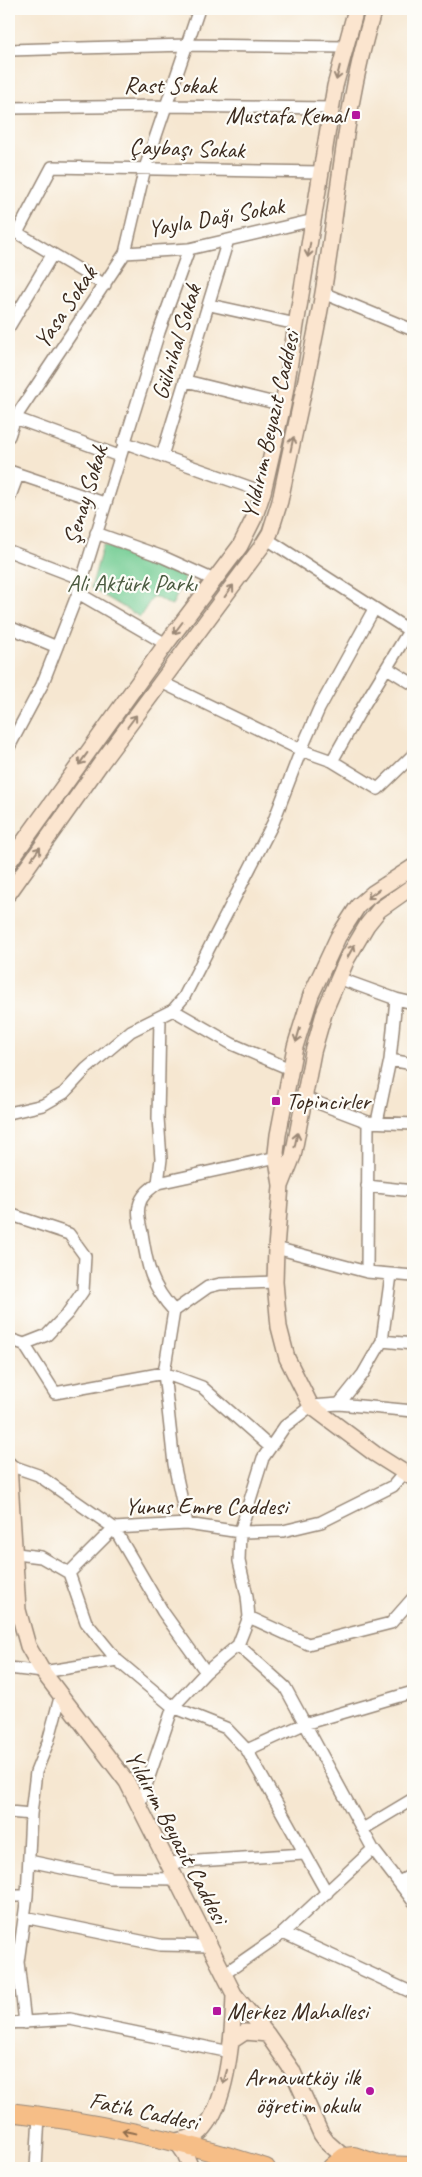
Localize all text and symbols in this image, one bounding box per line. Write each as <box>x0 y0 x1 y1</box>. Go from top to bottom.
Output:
one-way arrow <box>333 64 342 80</box>
street label: Rast Sokak <box>124 70 219 100</box>
place label: Mustafa Kemal <box>226 100 350 130</box>
marker: Mustafa Kemal <box>350 109 362 121</box>
street label: Çaybaşı Sokak <box>129 131 247 165</box>
street label: Yayla Dağı Sokak <box>146 190 289 244</box>
one-way arrow <box>303 242 313 258</box>
street label: Yasa Sokak <box>27 258 105 354</box>
street label: Gülnihal Sokak <box>144 279 208 403</box>
street label: Yıldırım Beyazıt Caddesi <box>234 325 307 522</box>
one-way arrow <box>287 437 297 453</box>
street label: Şenay Sokak <box>56 440 115 548</box>
park label: Ali Aktürk Parkı <box>67 568 198 598</box>
one-way arrow <box>223 584 234 598</box>
one-way arrow <box>173 621 183 635</box>
one-way arrow <box>127 714 137 728</box>
one-way arrow <box>78 752 88 766</box>
one-way arrow <box>31 847 42 860</box>
one-way arrow <box>366 889 380 899</box>
one-way arrow <box>346 944 356 959</box>
one-way arrow <box>292 1027 302 1043</box>
place label: Topincirler <box>286 1086 373 1116</box>
marker: Topincirler <box>270 1095 282 1107</box>
one-way arrow <box>292 1132 301 1148</box>
street label: Yunus Emre Caddesi <box>125 1491 291 1521</box>
street label: Yıldırım Beyazıt Caddesi <box>119 1745 237 1932</box>
place label: Merkez Mahallesi <box>227 1996 371 2026</box>
marker: Merkez Mahallesi <box>211 2005 223 2017</box>
place label: Arnavutköy ilk öğretim okulu <box>245 2062 362 2120</box>
one-way arrow <box>219 2068 229 2084</box>
street label: Fatih Caddesi <box>87 2085 204 2138</box>
marker: Arnavutköy ilk öğretim okulu <box>364 2085 376 2097</box>
one-way arrow <box>121 2126 137 2136</box>

